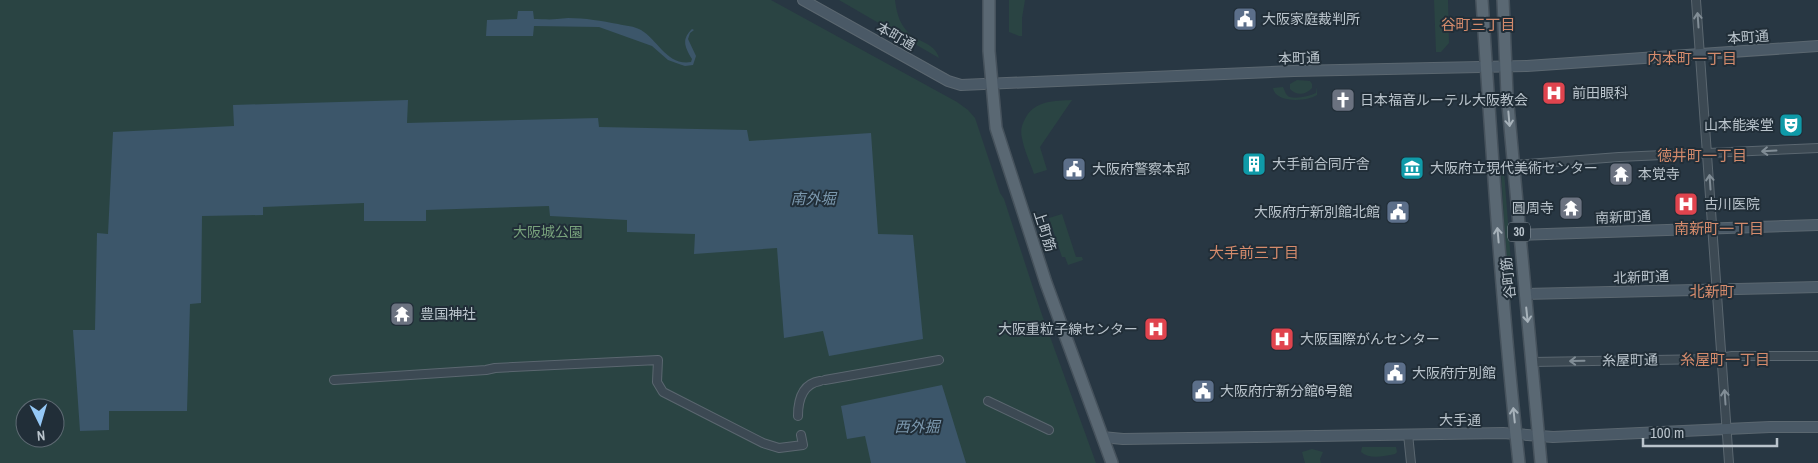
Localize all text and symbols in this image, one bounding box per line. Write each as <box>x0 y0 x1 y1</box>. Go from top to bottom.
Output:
public building icon: 大阪家庭裁判所 <box>1232 6 1258 32</box>
place label: 大阪家庭裁判所 <box>1262 10 1360 28</box>
one-way arrow <box>1693 13 1702 29</box>
district label: 谷町三丁目 <box>1440 14 1516 35</box>
street label: 本町通 <box>873 18 919 54</box>
street label: 本町通 <box>1726 27 1770 47</box>
street label: 本町通 <box>1278 48 1320 68</box>
district label: 内本町一丁目 <box>1647 48 1737 69</box>
hospital icon: 前田眼科 <box>1541 80 1567 106</box>
place label: 前田眼科 <box>1572 84 1628 102</box>
church icon: 日本福音ルーテル大阪教会 <box>1330 87 1356 113</box>
place label: 日本福音ルーテル大阪教会 <box>1360 91 1528 109</box>
one-way arrow <box>1504 110 1514 126</box>
theatre icon: 山本能楽堂 <box>1778 112 1804 138</box>
place label: 山本能楽堂 <box>1704 116 1774 134</box>
district label: 徳井町一丁目 <box>1657 145 1747 166</box>
one-way arrow <box>1762 146 1778 156</box>
building icon: 大手前合同庁舎 <box>1241 151 1267 177</box>
place label: 大手前合同庁舎 <box>1272 155 1370 173</box>
museum icon: 大阪府立現代美術センター <box>1399 155 1425 181</box>
public building icon: 大阪府警察本部 <box>1061 156 1087 182</box>
place label: 大阪府立現代美術センター <box>1430 159 1598 177</box>
place label: 大阪府警察本部 <box>1092 160 1190 178</box>
temple icon: 本覚寺 <box>1608 161 1634 187</box>
place label: 本覚寺 <box>1638 165 1680 183</box>
one-way arrow <box>1705 175 1714 191</box>
water label: 南外堀 <box>790 188 837 209</box>
hospital icon: 古川医院 <box>1673 191 1699 217</box>
temple icon: 圓周寺 <box>1558 195 1584 221</box>
place label: 古川医院 <box>1704 195 1760 213</box>
public building icon: 大阪府庁新別館北館 <box>1385 199 1411 225</box>
place label: 圓周寺 <box>1512 199 1554 217</box>
place label: 大阪府庁新別館北館 <box>1254 203 1380 221</box>
street label: 南新町通 <box>1595 207 1651 227</box>
street label: 上町筋 <box>1030 208 1060 254</box>
district label: 南新町一丁目 <box>1674 218 1764 239</box>
road number: 30 <box>1508 222 1530 242</box>
park label: 大阪城公園 <box>513 223 583 241</box>
one-way arrow <box>1494 228 1503 244</box>
district label: 大手前三丁目 <box>1209 242 1299 263</box>
street label: 谷町筋 <box>1497 256 1519 300</box>
street label: 北新町通 <box>1613 267 1669 287</box>
district label: 北新町 <box>1689 281 1735 302</box>
temple icon: 豊国神社 <box>389 301 415 327</box>
place label: 豊国神社 <box>420 305 476 323</box>
one-way arrow <box>1522 307 1532 323</box>
hospital icon: 大阪重粒子線センター <box>1143 316 1169 342</box>
place label: 大阪重粒子線センター <box>998 320 1138 338</box>
hospital icon: 大阪国際がんセンター <box>1269 326 1295 352</box>
place label: 大阪国際がんセンター <box>1300 330 1440 348</box>
district label: 糸屋町一丁目 <box>1680 349 1770 370</box>
street label: 糸屋町通 <box>1602 351 1658 369</box>
one-way arrow <box>1569 356 1586 366</box>
public building icon: 大阪府庁別館 <box>1382 360 1408 386</box>
place label: 大阪府庁別館 <box>1412 364 1496 382</box>
public building icon: 大阪府庁新分館6号館 <box>1190 378 1216 404</box>
place label: 大阪府庁新分館6号館 <box>1220 382 1352 400</box>
one-way arrow <box>1720 389 1729 405</box>
north arrow <box>15 398 65 448</box>
one-way arrow <box>1509 407 1519 423</box>
street label: 大手通 <box>1439 411 1481 429</box>
water label: 西外掘 <box>894 416 941 437</box>
scale bar <box>1643 416 1777 448</box>
text: 100 m <box>1650 422 1684 443</box>
text: N <box>36 427 46 445</box>

